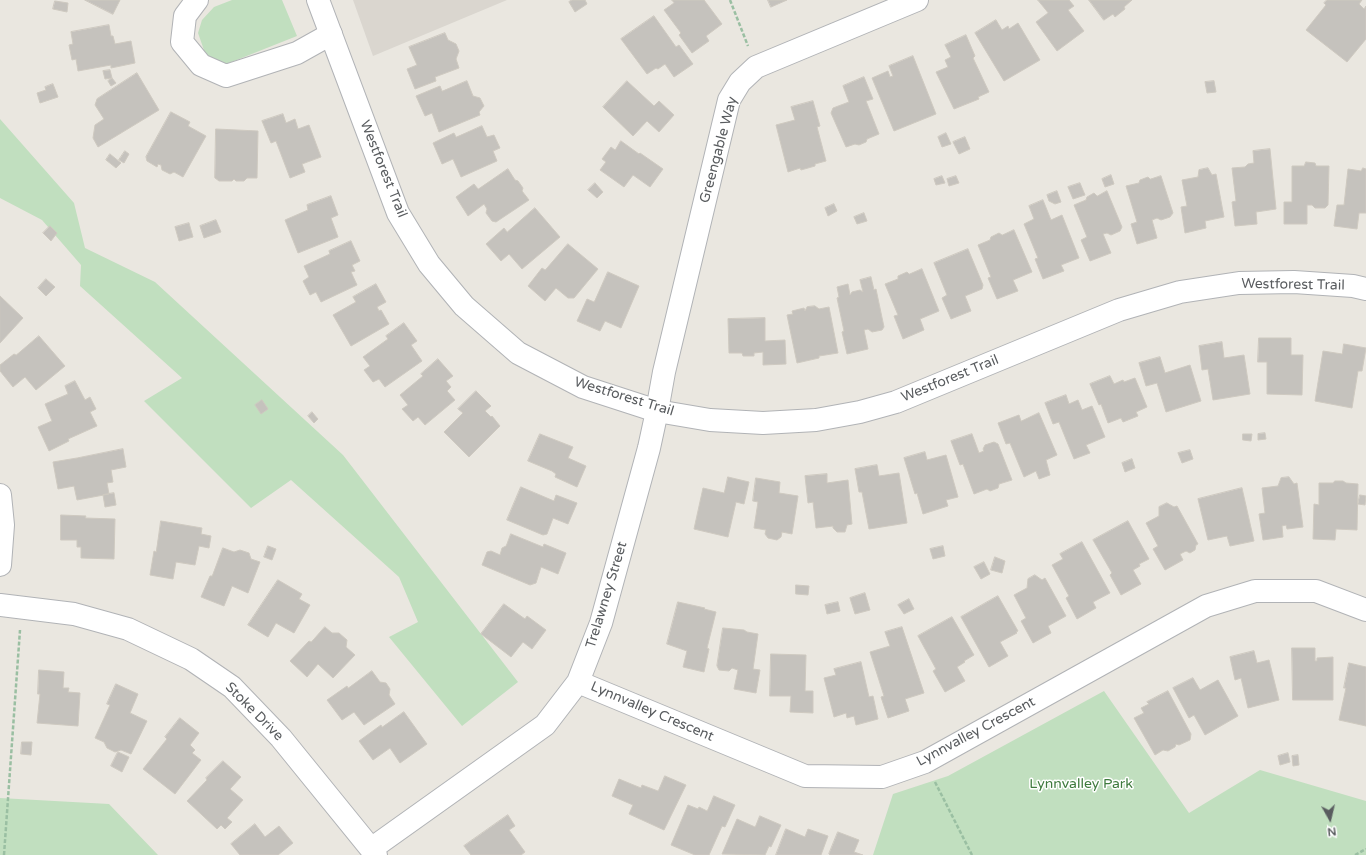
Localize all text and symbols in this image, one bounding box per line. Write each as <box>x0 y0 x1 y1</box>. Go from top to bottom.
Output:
street label: Greengable Way <box>697 95 741 205</box>
street label: Westforest Trail <box>356 118 410 220</box>
street label: Westforest Trail <box>1241 276 1345 294</box>
street label: Westforest Trail <box>899 352 1001 406</box>
street label: Westforest Trail <box>572 374 676 420</box>
street label: Trelawney Street <box>583 540 631 650</box>
street label: Lynnvalley Crescent <box>588 678 716 746</box>
street label: Stoke Drive <box>221 679 287 745</box>
street label: Lynnvalley Crescent <box>914 694 1038 770</box>
park label: Lynnvalley Park <box>1029 776 1133 792</box>
north arrow <box>1310 799 1350 839</box>
text: N <box>1326 824 1337 838</box>

